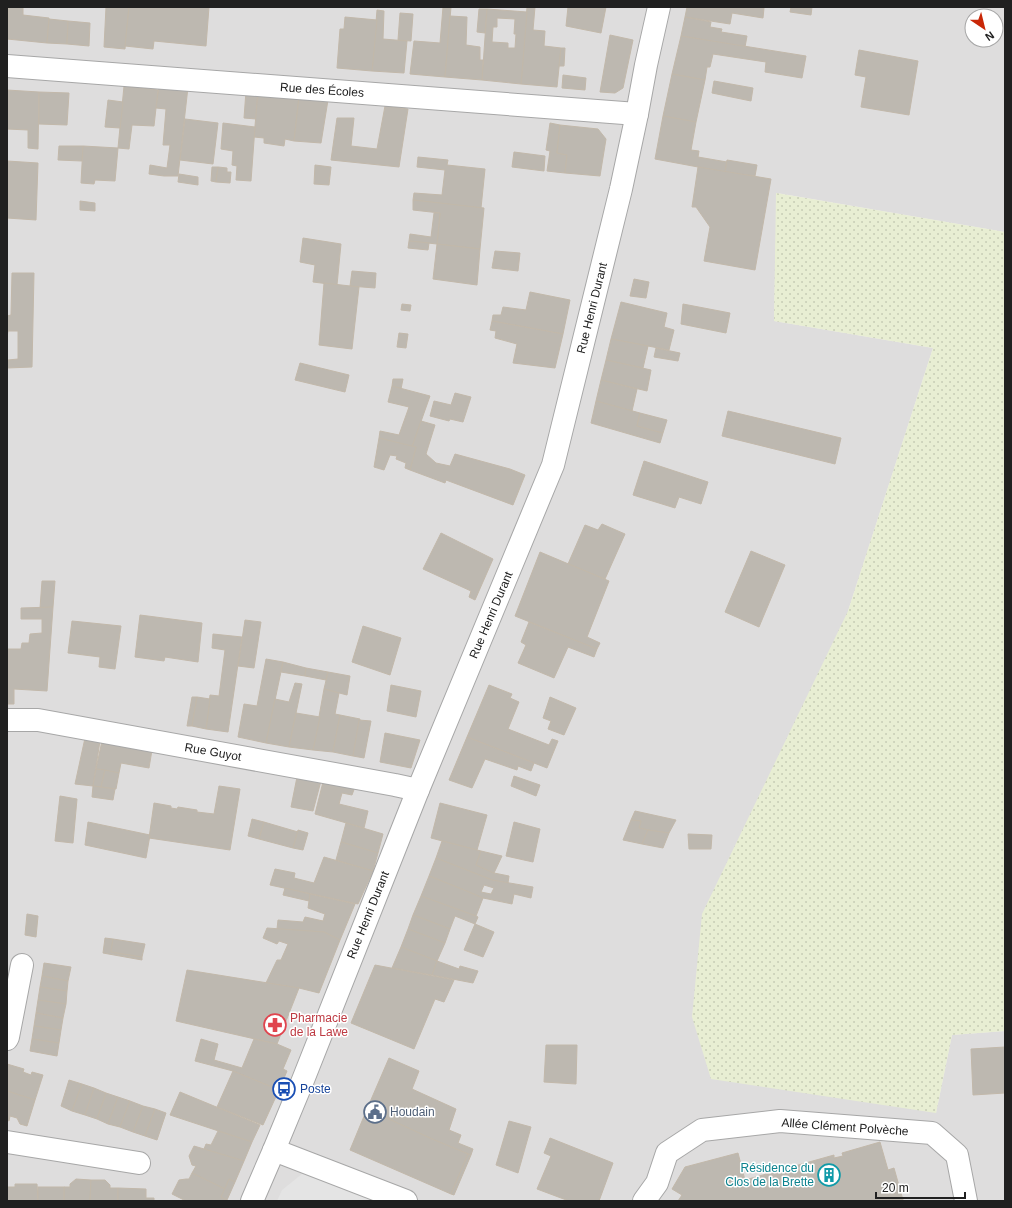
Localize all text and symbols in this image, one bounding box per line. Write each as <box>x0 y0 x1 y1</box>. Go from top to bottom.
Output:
north arrow <box>964 8 1004 48</box>
text: N <box>983 29 996 43</box>
street label: Rue des Écoles <box>280 79 364 100</box>
street label: Rue Henri Durant <box>574 260 610 355</box>
street label: Rue Henri Durant <box>466 569 516 661</box>
street label: Rue Guyot <box>184 740 243 764</box>
street label: Rue Henri Durant <box>344 868 392 961</box>
place label: Pharmacie de la Lawe <box>290 1011 348 1039</box>
pharmacy icon: Pharmacie de la Lawe <box>262 1012 288 1038</box>
bus stop icon: Poste <box>271 1076 297 1102</box>
place label: Poste <box>300 1082 331 1096</box>
public building icon: Houdain <box>362 1099 388 1125</box>
place label: Houdain <box>390 1105 435 1119</box>
street label: Allée Clément Polvèche <box>781 1116 909 1138</box>
place label: Résidence du Clos de la Brette <box>725 1161 814 1189</box>
building icon: Résidence du Clos de la Brette <box>816 1162 842 1188</box>
scale bar <box>876 1174 965 1200</box>
text: 20 m <box>882 1181 909 1195</box>

